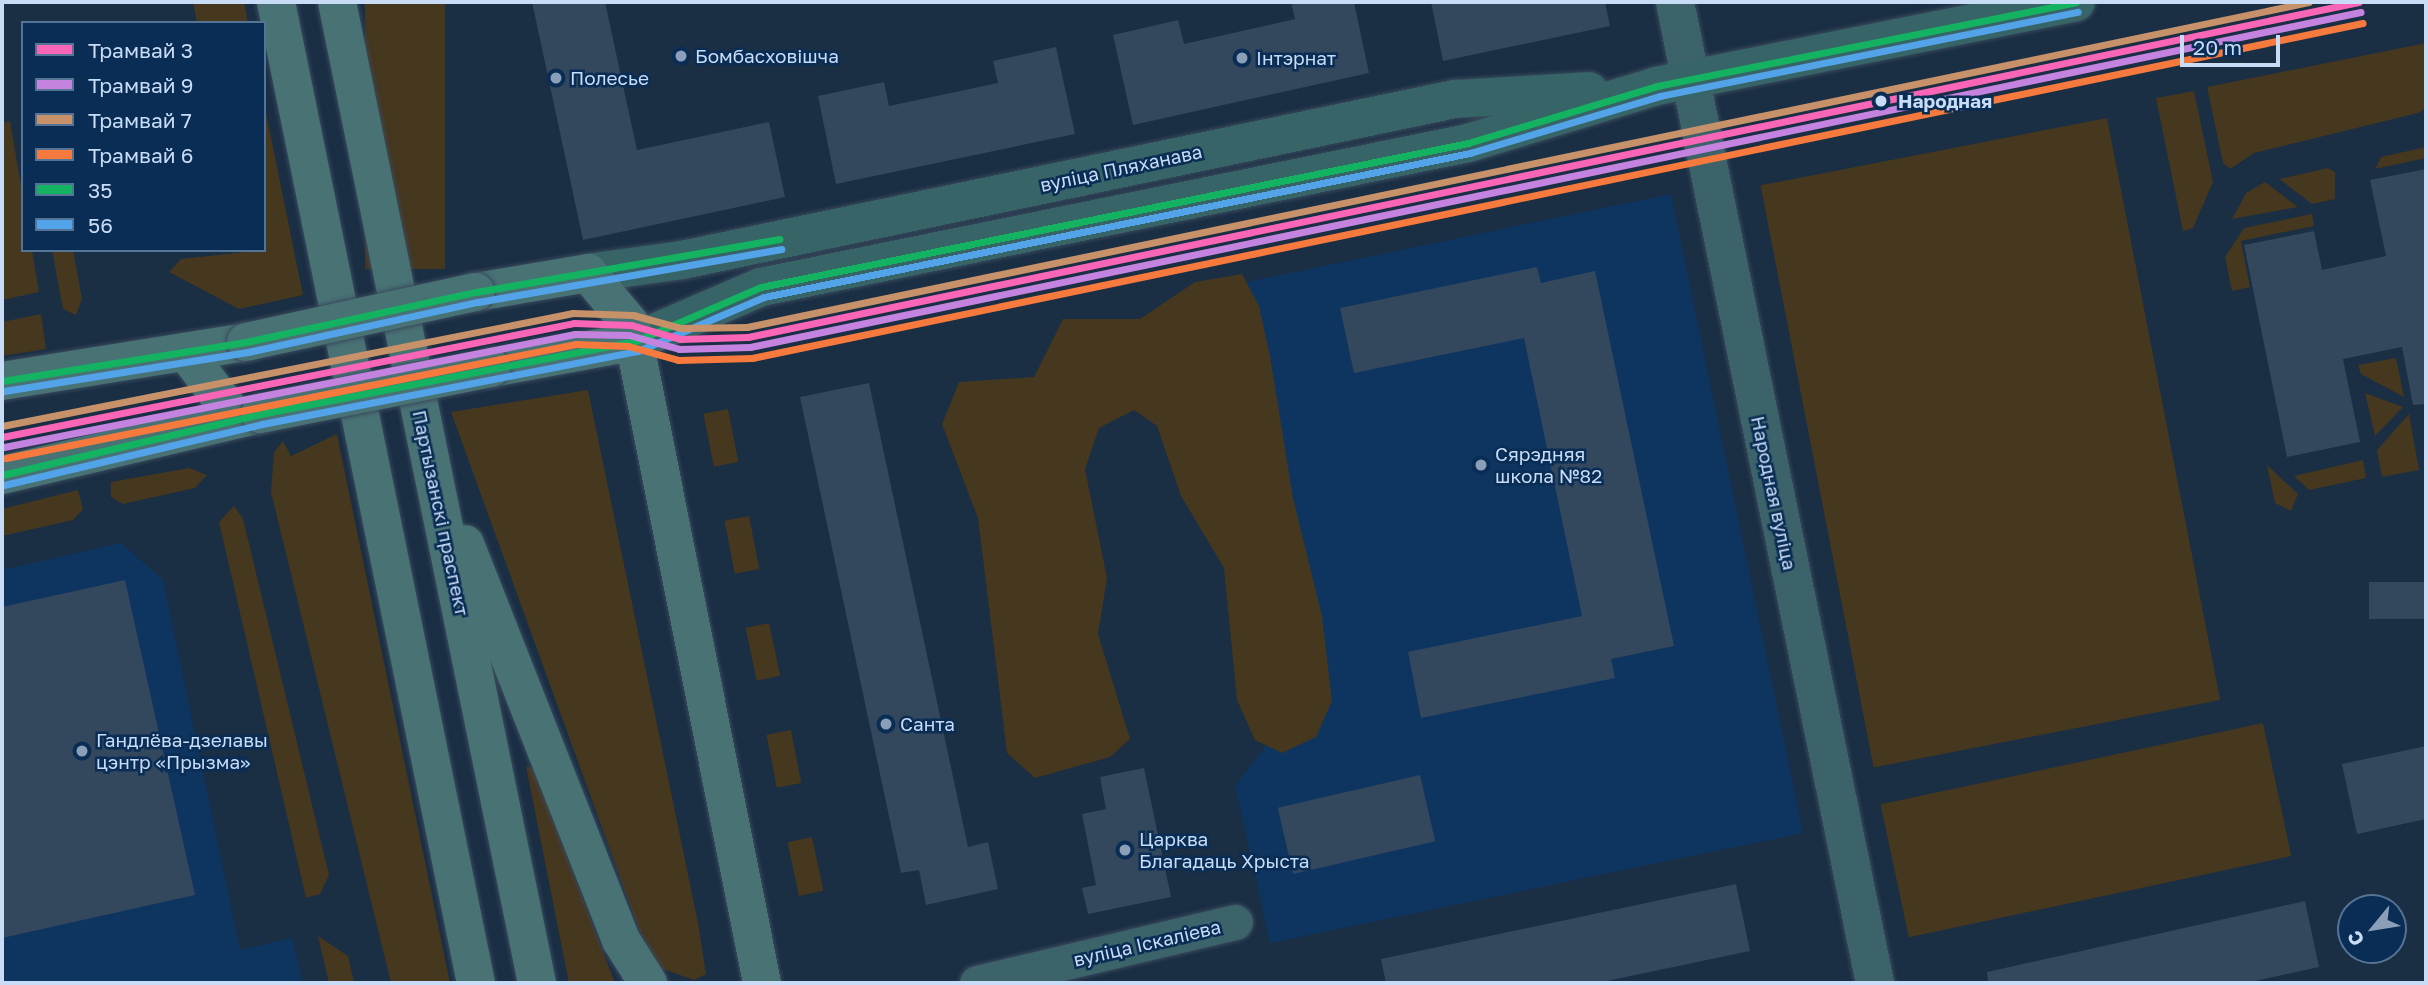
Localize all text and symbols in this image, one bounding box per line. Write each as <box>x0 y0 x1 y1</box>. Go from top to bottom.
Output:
legend <box>21 21 266 252</box>
scale bar <box>2183 21 2283 65</box>
text: 20 m <box>2193 34 2242 60</box>
text: Трамвай 3 <box>88 37 193 63</box>
place label: Бомбасховішча <box>695 45 839 67</box>
place label: Інтэрнат <box>1256 47 1336 69</box>
marker: Бомбасховішча <box>673 48 689 64</box>
marker: Інтэрнат <box>1234 50 1250 66</box>
place label: Полесье <box>570 67 649 89</box>
marker: Полесье <box>548 70 564 86</box>
text: Трамвай 9 <box>88 72 194 98</box>
marker: Народная <box>1870 90 1892 112</box>
place label: Народная <box>1898 90 1992 112</box>
text: Трамвай 7 <box>88 107 192 133</box>
street label: вуліца Пляханава <box>1038 140 1204 196</box>
text: Трамвай 6 <box>88 142 194 168</box>
text: 35 <box>88 177 112 203</box>
text: 56 <box>88 212 113 238</box>
street label: Партызанскі праспект <box>408 408 474 618</box>
street label: Народная вуліца <box>1747 414 1801 572</box>
place label: Сярэдняя школа №82 <box>1495 443 1602 487</box>
marker: Сярэдняя школа №82 <box>1473 457 1489 473</box>
place label: Санта <box>900 713 955 735</box>
marker: Санта <box>878 716 894 732</box>
place label: Гандлёва-дзелавы цэнтр «Прызма» <box>96 729 268 773</box>
marker: Гандлёва-дзелавы цэнтр «Прызма» <box>74 743 90 759</box>
place label: Царква Благадаць Хрыста <box>1139 828 1309 872</box>
marker: Царква Благадаць Хрыста <box>1117 842 1133 858</box>
north arrow <box>2337 894 2407 964</box>
street label: вуліца Іскаліева <box>1071 915 1223 971</box>
text: С <box>2342 927 2368 950</box>

